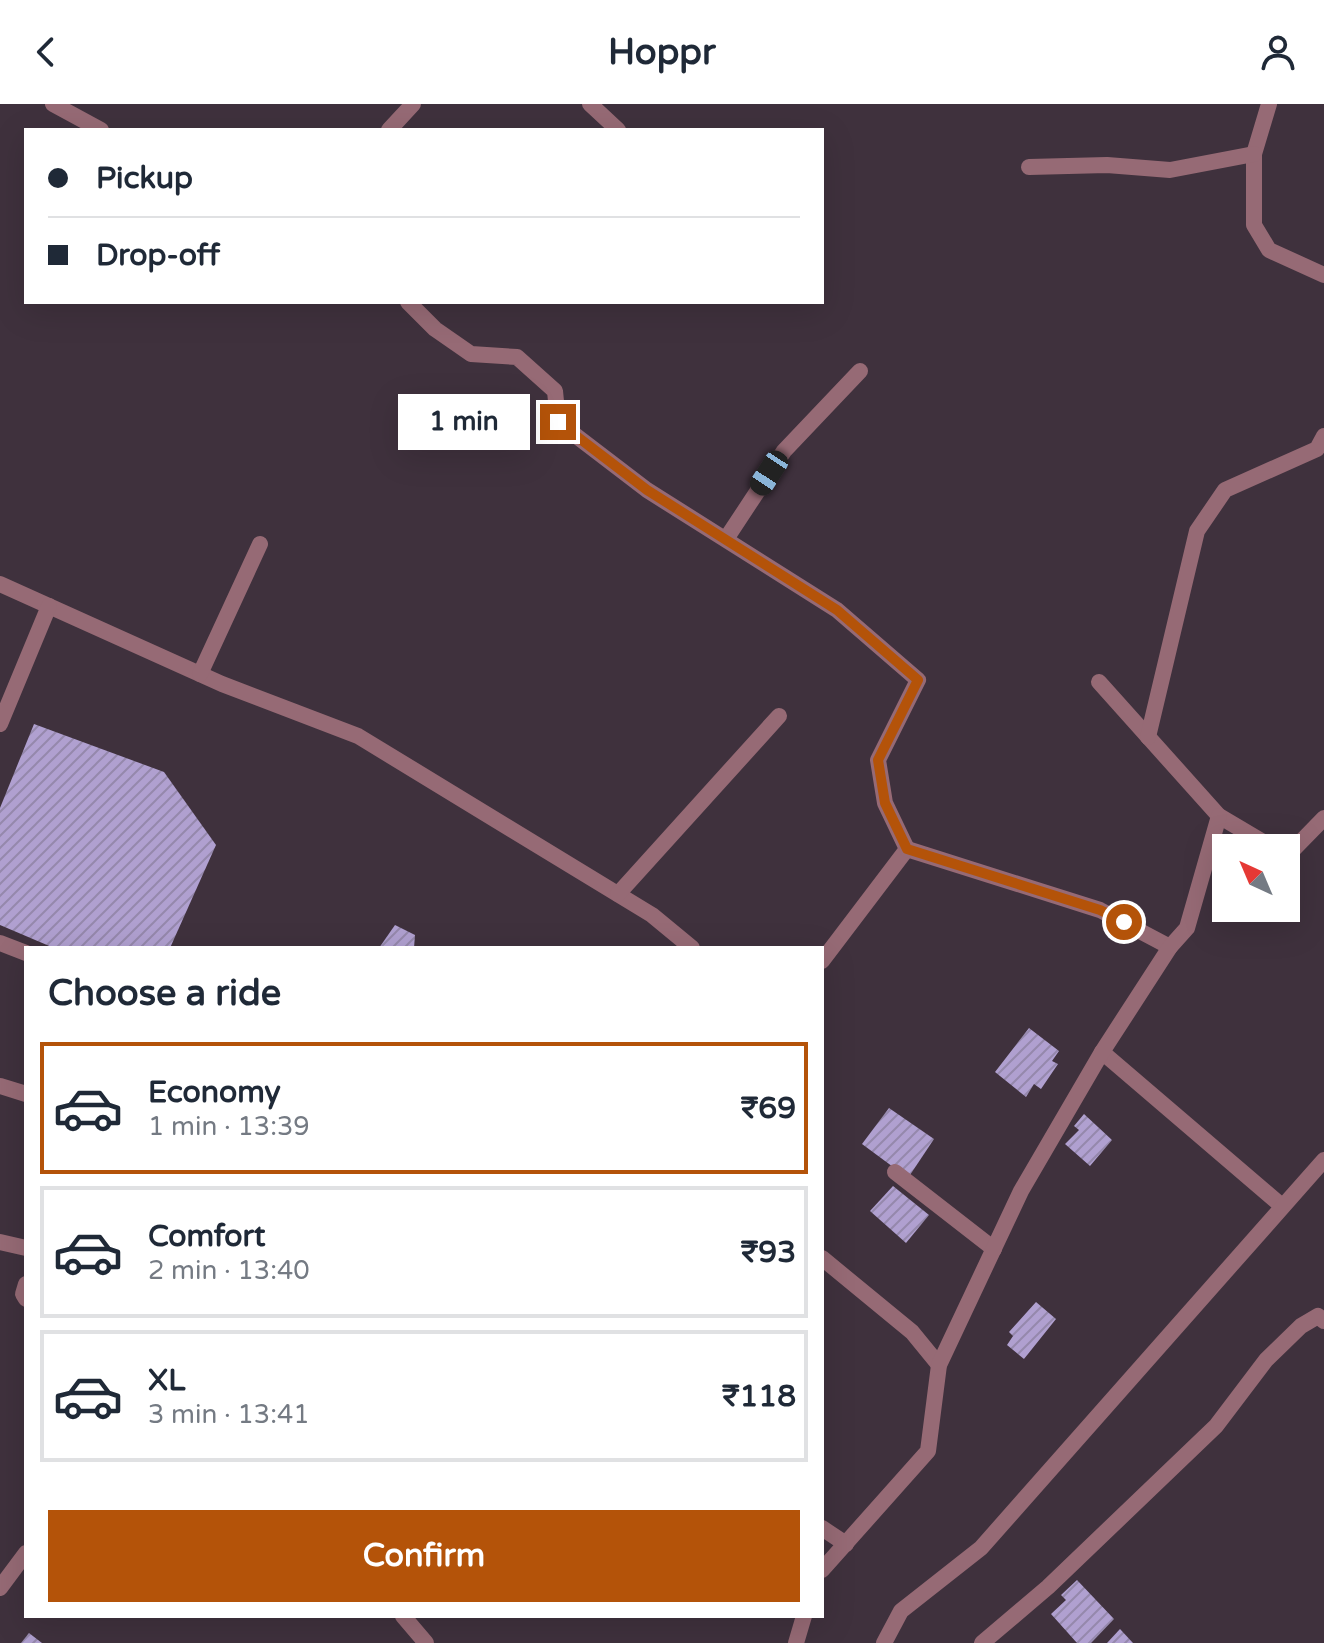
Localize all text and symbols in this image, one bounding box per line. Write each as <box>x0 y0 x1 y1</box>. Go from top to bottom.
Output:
icon: back <box>24 30 68 74</box>
icon: person <box>1256 30 1300 74</box>
text: Hoppr <box>608 31 716 74</box>
text: Pickup <box>96 160 193 197</box>
text: Drop-off <box>96 237 220 274</box>
callout: 1 min <box>398 394 530 450</box>
route end <box>540 404 576 440</box>
text: 1 min <box>429 406 499 437</box>
car <box>746 446 792 500</box>
north arrow <box>1212 834 1300 922</box>
map controls <box>1212 834 1300 922</box>
route start <box>1106 904 1142 940</box>
text: Choose a ride <box>48 972 281 1015</box>
icon: car <box>52 1072 124 1144</box>
text: Economy <box>148 1074 281 1111</box>
text: ₹69 <box>741 1090 796 1127</box>
text: 1 min · 13:39 <box>148 1111 310 1142</box>
icon: car <box>52 1216 124 1288</box>
text: Comfort <box>148 1218 266 1255</box>
text: ₹93 <box>741 1234 796 1271</box>
text: 2 min · 13:40 <box>148 1255 310 1286</box>
icon: car <box>52 1360 124 1432</box>
text: XL <box>148 1362 185 1399</box>
text: ₹118 <box>722 1378 796 1415</box>
text: 3 min · 13:41 <box>148 1399 310 1430</box>
button: Confirm <box>48 1510 800 1602</box>

